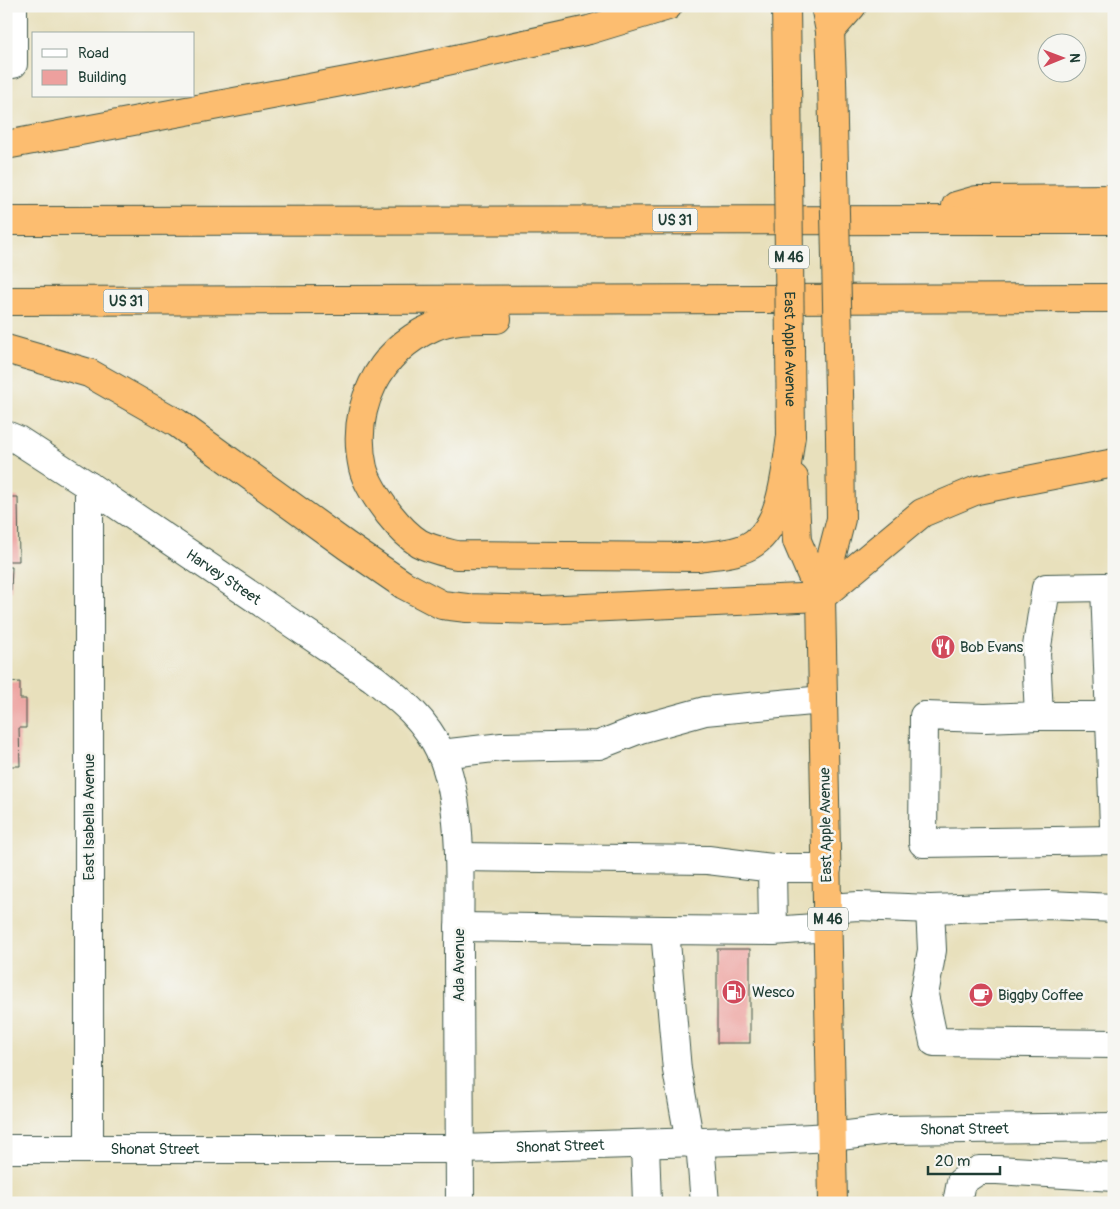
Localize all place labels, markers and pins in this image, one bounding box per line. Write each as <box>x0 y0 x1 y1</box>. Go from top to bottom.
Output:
restaurant icon: Bob Evans <box>930 634 956 660</box>
place label: Bob Evans <box>960 638 1023 657</box>
fuel station icon: Wesco <box>721 979 747 1005</box>
cafe icon: Biggby Coffee <box>968 982 994 1008</box>
place label: Wesco <box>752 983 795 1002</box>
place label: Biggby Coffee <box>998 986 1084 1005</box>

